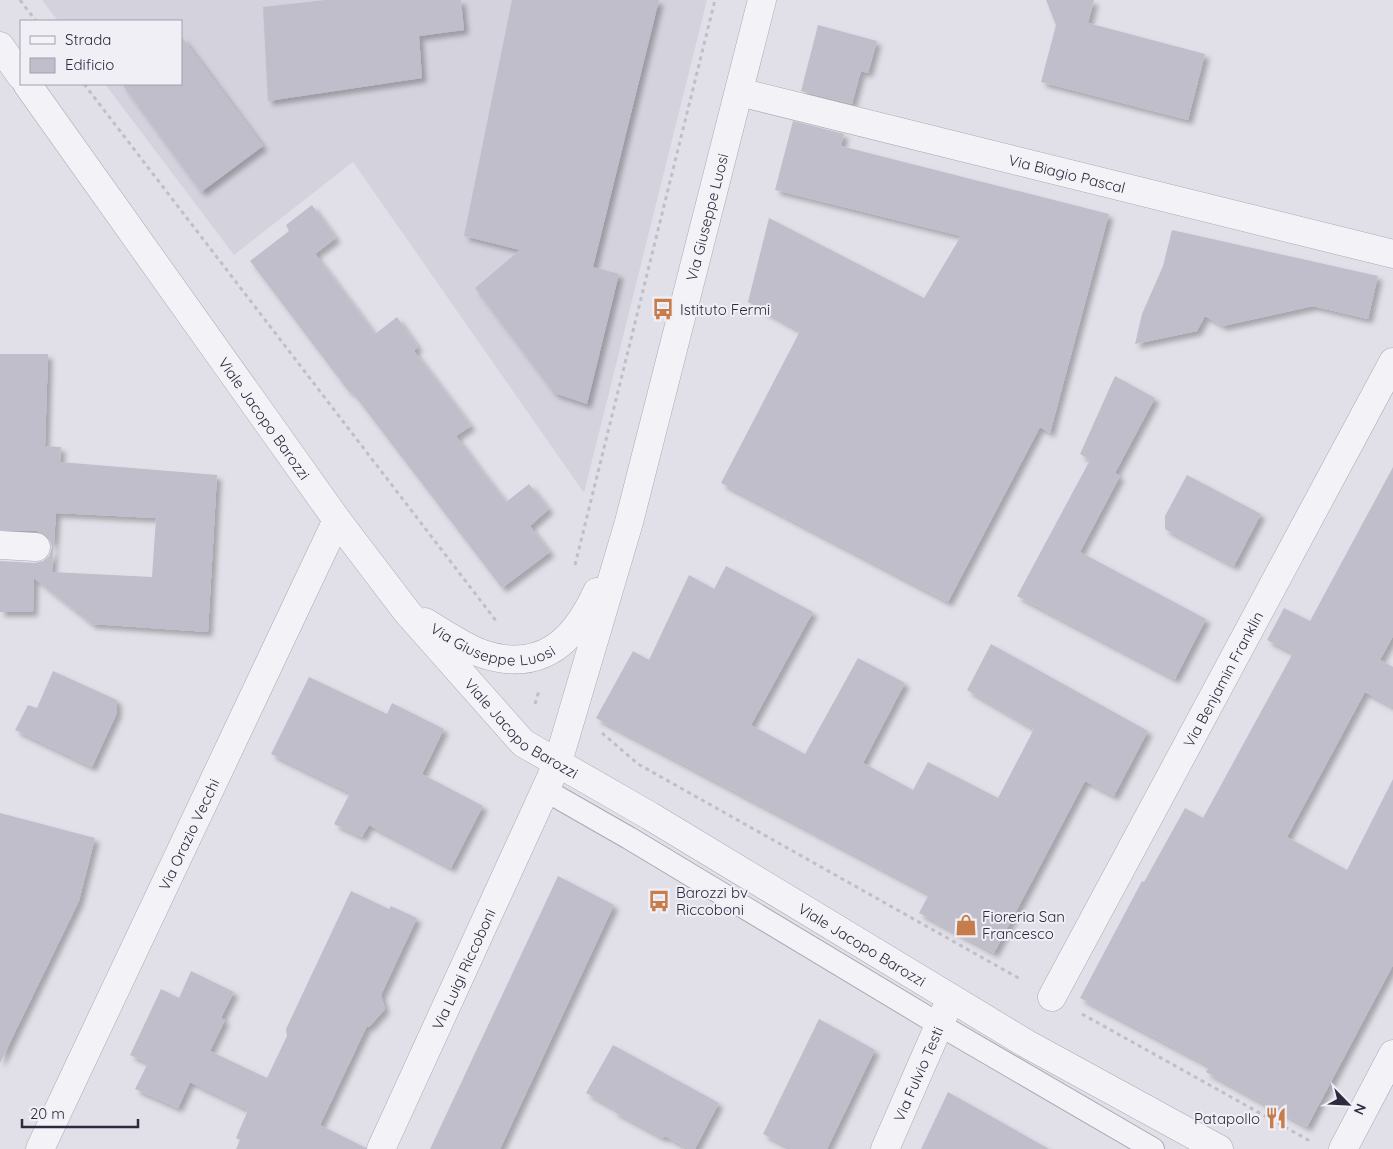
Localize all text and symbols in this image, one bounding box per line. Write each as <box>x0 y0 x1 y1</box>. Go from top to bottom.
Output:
legend <box>20 20 182 85</box>
text: Strada <box>65 30 111 49</box>
text: Edificio <box>65 55 114 74</box>
street label: Via Biagio Pascal <box>1007 150 1127 197</box>
street label: Via Giuseppe Luosi <box>681 151 732 283</box>
bus stop icon: Istituto Fermi <box>650 296 676 322</box>
place label: Istituto Fermi <box>680 300 770 319</box>
street label: Viale Jacopo Barozzi <box>215 353 315 483</box>
street label: Via Benjamin Franklin <box>1179 608 1267 750</box>
street label: Via Giuseppe Luosi <box>427 618 558 669</box>
street label: Viale Jacopo Barozzi <box>461 674 582 782</box>
street label: Via Orazio Vecchi <box>154 775 223 893</box>
place label: Barozzi bv Riccoboni <box>676 883 748 919</box>
bus stop icon: Barozzi bv Riccoboni <box>646 888 672 914</box>
street label: Viale Jacopo Barozzi <box>795 898 929 990</box>
street label: Via Luigi Riccoboni <box>428 906 499 1032</box>
place label: Fioreria San Francesco <box>982 907 1065 943</box>
shop icon: Fioreria San Francesco <box>953 912 979 938</box>
street label: Via Fulvio Testi <box>889 1023 947 1124</box>
north arrow <box>1323 1079 1373 1129</box>
scale bar <box>22 1096 139 1128</box>
text: N <box>1350 1101 1370 1118</box>
text: 20 m <box>30 1104 65 1123</box>
restaurant icon: Patapollo <box>1263 1105 1289 1131</box>
place label: Patapollo <box>1194 1109 1260 1128</box>

